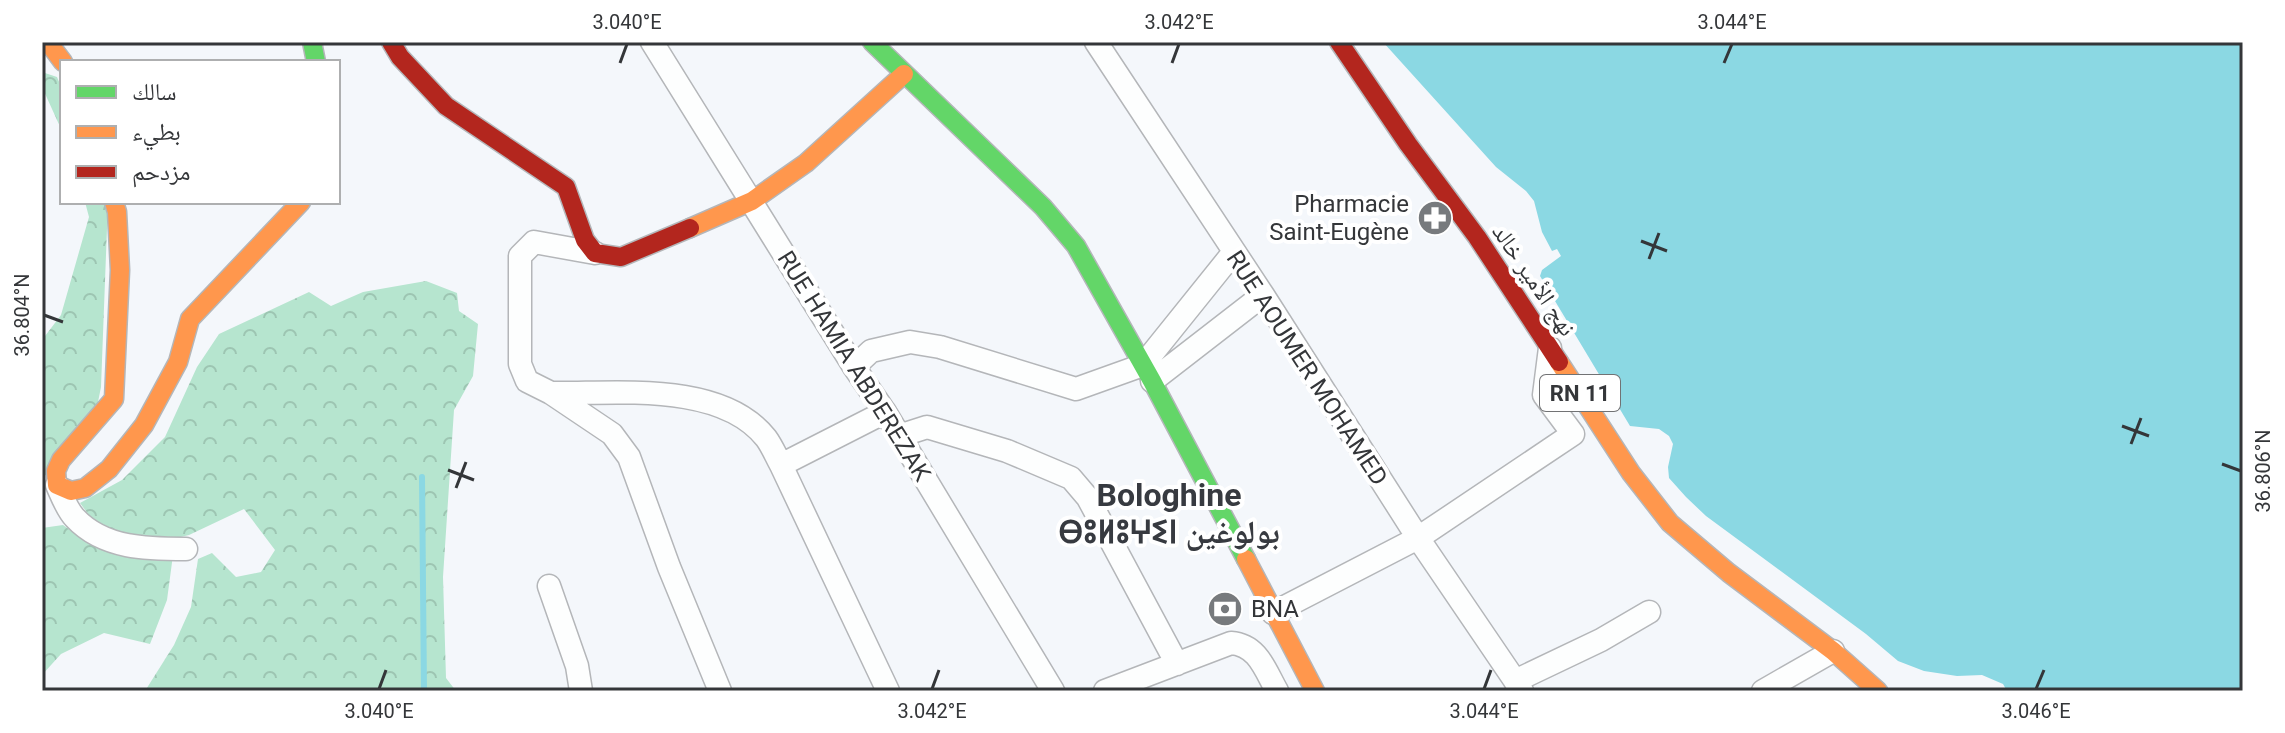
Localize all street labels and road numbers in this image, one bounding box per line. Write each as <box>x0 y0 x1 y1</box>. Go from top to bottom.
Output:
street label: نهج الأمير خالد <box>1486 219 1582 342</box>
street label: RUE HAMIA ABDEREZAK <box>772 246 937 487</box>
street label: RUE AOUMER MOHAMED <box>1221 246 1393 490</box>
road number: RN 11 <box>1540 375 1620 411</box>

